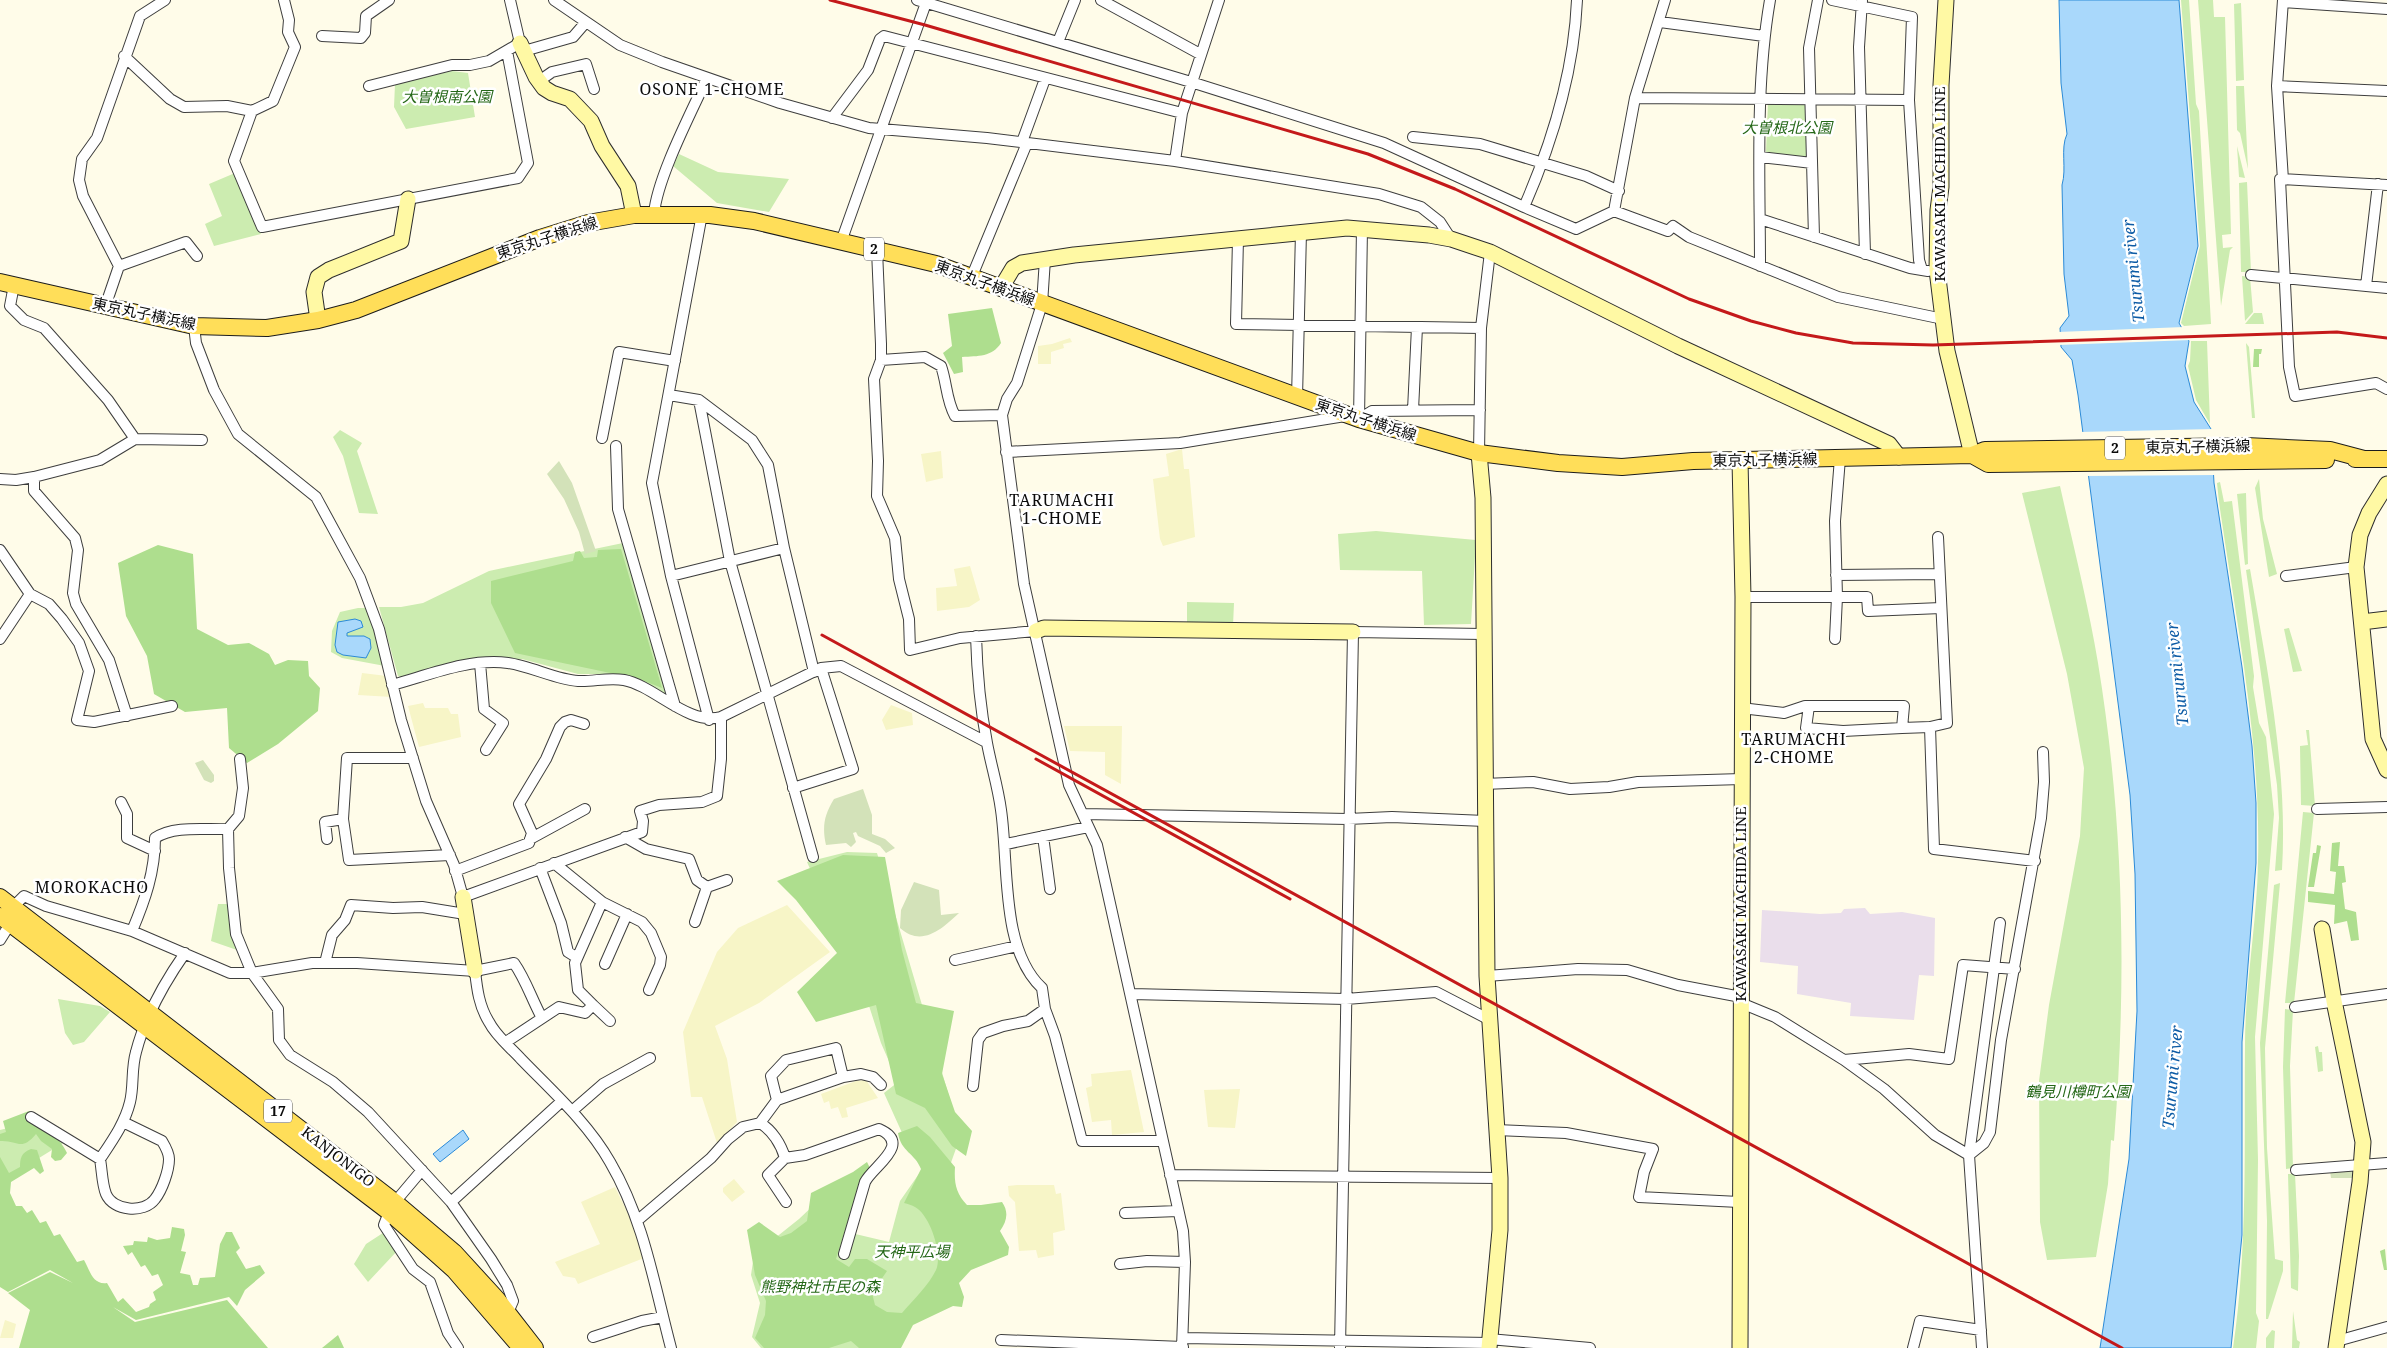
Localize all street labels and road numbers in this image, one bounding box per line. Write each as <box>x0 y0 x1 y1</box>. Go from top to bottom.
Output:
street label: KAWASAKI MACHIDA LINE <box>1929 86 1949 282</box>
street label: 東京丸子横浜線 <box>494 211 600 263</box>
road number: 2 <box>864 238 884 260</box>
street label: 東京丸子横浜線 <box>933 255 1038 309</box>
street label: 東京丸子横浜線 <box>91 292 198 334</box>
street label: 東京丸子横浜線 <box>1313 393 1419 445</box>
street label: 東京丸子横浜線 <box>2145 435 2251 457</box>
road number: 2 <box>2105 436 2125 459</box>
street label: 東京丸子横浜線 <box>1712 448 1818 470</box>
street label: KAWASAKI MACHIDA LINE <box>1730 806 1750 1002</box>
road number: 17 <box>264 1100 292 1122</box>
street label: KANJONIGO <box>298 1121 379 1191</box>

